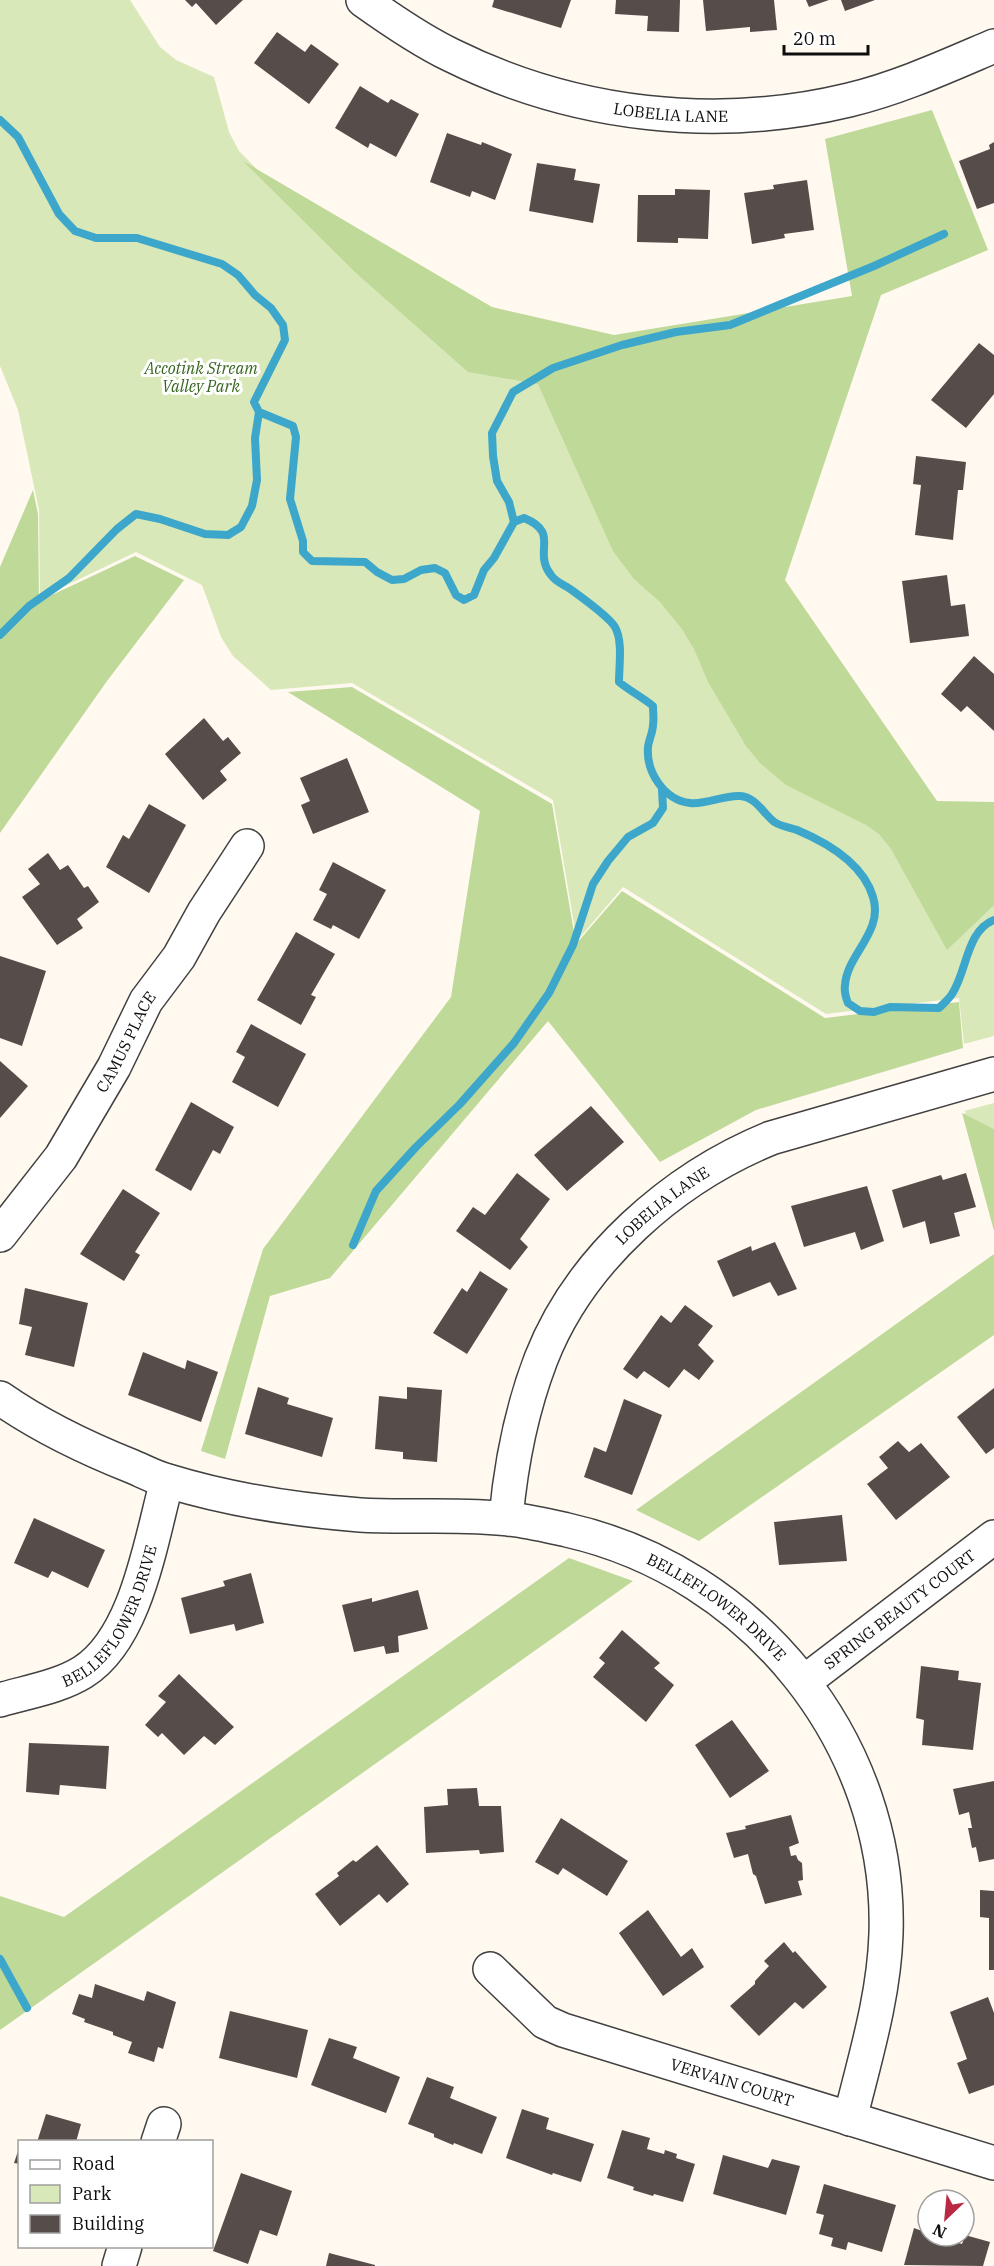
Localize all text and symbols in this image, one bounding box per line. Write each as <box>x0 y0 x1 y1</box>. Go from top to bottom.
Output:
scale bar <box>784 18 868 56</box>
text: 20 m <box>793 27 836 50</box>
street label: LOBELIA LANE <box>612 98 728 126</box>
park label: Accotink Stream Valley Park <box>143 358 258 396</box>
street label: CAMUS PLACE <box>91 987 160 1096</box>
street label: LOBELIA LANE <box>611 1162 713 1249</box>
street label: BELLEFLOWER DRIVE <box>59 1543 161 1691</box>
street label: SPRING BEAUTY COURT <box>820 1545 979 1673</box>
street label: BELLEFLOWER DRIVE <box>644 1549 791 1665</box>
street label: VERVAIN COURT <box>668 2054 796 2111</box>
legend <box>18 2140 213 2248</box>
text: Road <box>72 2152 115 2175</box>
text: Park <box>72 2182 112 2205</box>
north arrow <box>916 2188 976 2248</box>
text: Building <box>72 2212 144 2235</box>
text: N <box>929 2220 949 2243</box>

